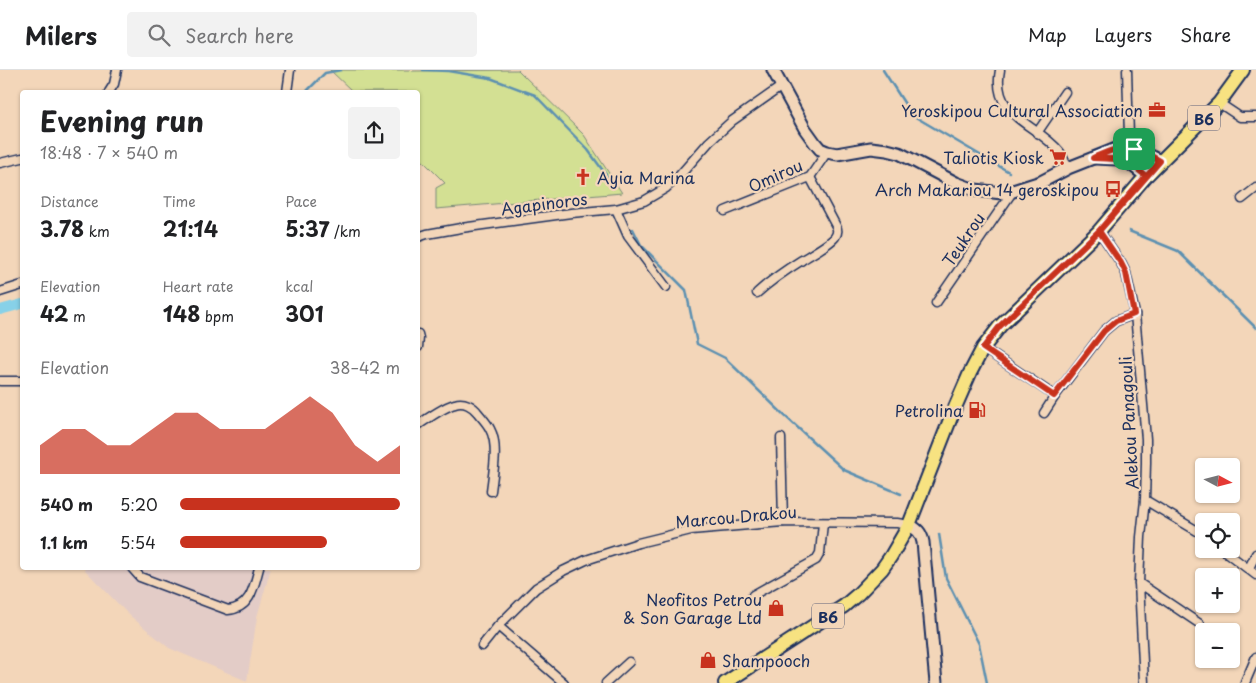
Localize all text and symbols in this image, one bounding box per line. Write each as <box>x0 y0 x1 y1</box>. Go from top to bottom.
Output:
search box <box>127 12 477 57</box>
text: Milers <box>25 17 97 53</box>
icon: search <box>145 21 173 49</box>
text: Search here <box>185 21 294 49</box>
text: Map <box>1028 21 1067 48</box>
text: Layers <box>1095 21 1152 48</box>
text: Share <box>1180 21 1231 48</box>
place label: Yeroskipou Cultural Association <box>901 98 1143 122</box>
text: Evening run <box>40 99 204 142</box>
office icon: Yeroskipou Cultural Association <box>1147 100 1167 120</box>
road number: B6 <box>1188 106 1220 130</box>
button: share <box>348 107 400 159</box>
pin <box>1113 128 1155 170</box>
icon: arrive <box>1120 135 1148 163</box>
text: 18:48 · 7 × 540 m <box>40 140 178 164</box>
place label: Taliotis Kiosk <box>943 145 1044 169</box>
supermarket icon: Taliotis Kiosk <box>1048 147 1068 167</box>
street label: Omirou <box>744 152 806 198</box>
place label: Ayia Marina <box>597 165 696 189</box>
church icon: Ayia Marina <box>573 167 593 187</box>
place label: Arch Makariou 14 geroskipou <box>875 177 1099 201</box>
bus stop icon: Arch Makariou 14 geroskipou <box>1103 179 1123 199</box>
street label: Agapinoros <box>499 186 589 220</box>
text: Distance <box>40 191 99 212</box>
text: Time <box>163 191 196 212</box>
text: Pace <box>285 191 317 212</box>
street label: Teukrou <box>936 207 990 271</box>
text: 3.78 <box>40 212 84 244</box>
text: 21:14 <box>163 212 218 244</box>
text: 5:37 <box>285 212 329 244</box>
text: km <box>84 221 110 242</box>
text: /km <box>329 221 361 242</box>
text: Elevation <box>40 276 100 297</box>
text: Heart rate <box>163 276 233 297</box>
text: kcal <box>285 276 313 297</box>
text: 42 <box>40 297 69 329</box>
text: 148 <box>163 297 200 329</box>
text: 301 <box>285 297 323 329</box>
text: m <box>69 306 86 327</box>
text: bpm <box>200 306 234 327</box>
text: Elevation <box>40 355 109 379</box>
text: 38–42 m <box>330 355 400 379</box>
street label: Alekou Panagouli <box>1113 356 1143 490</box>
place label: Petrolina <box>895 398 963 422</box>
fuel station icon: Petrolina <box>967 400 987 420</box>
north arrow <box>1195 458 1240 502</box>
map controls <box>1195 458 1240 668</box>
text: 540 m <box>40 492 93 516</box>
text: 5:20 <box>120 492 158 516</box>
street label: Marcou Drakou <box>674 499 798 533</box>
button: locate <box>1195 513 1240 558</box>
text: 1.1 km <box>40 530 88 554</box>
text: 5:54 <box>120 530 156 554</box>
button: + <box>1195 568 1240 613</box>
place label: Neofitos Petrou & Son Garage Ltd <box>623 587 762 629</box>
shop icon: Neofitos Petrou & Son Garage Ltd <box>766 598 786 618</box>
road number: B6 <box>812 604 844 628</box>
button: − <box>1195 623 1240 668</box>
place label: Shampooch <box>722 648 811 672</box>
shop icon: Shampooch <box>698 650 718 670</box>

